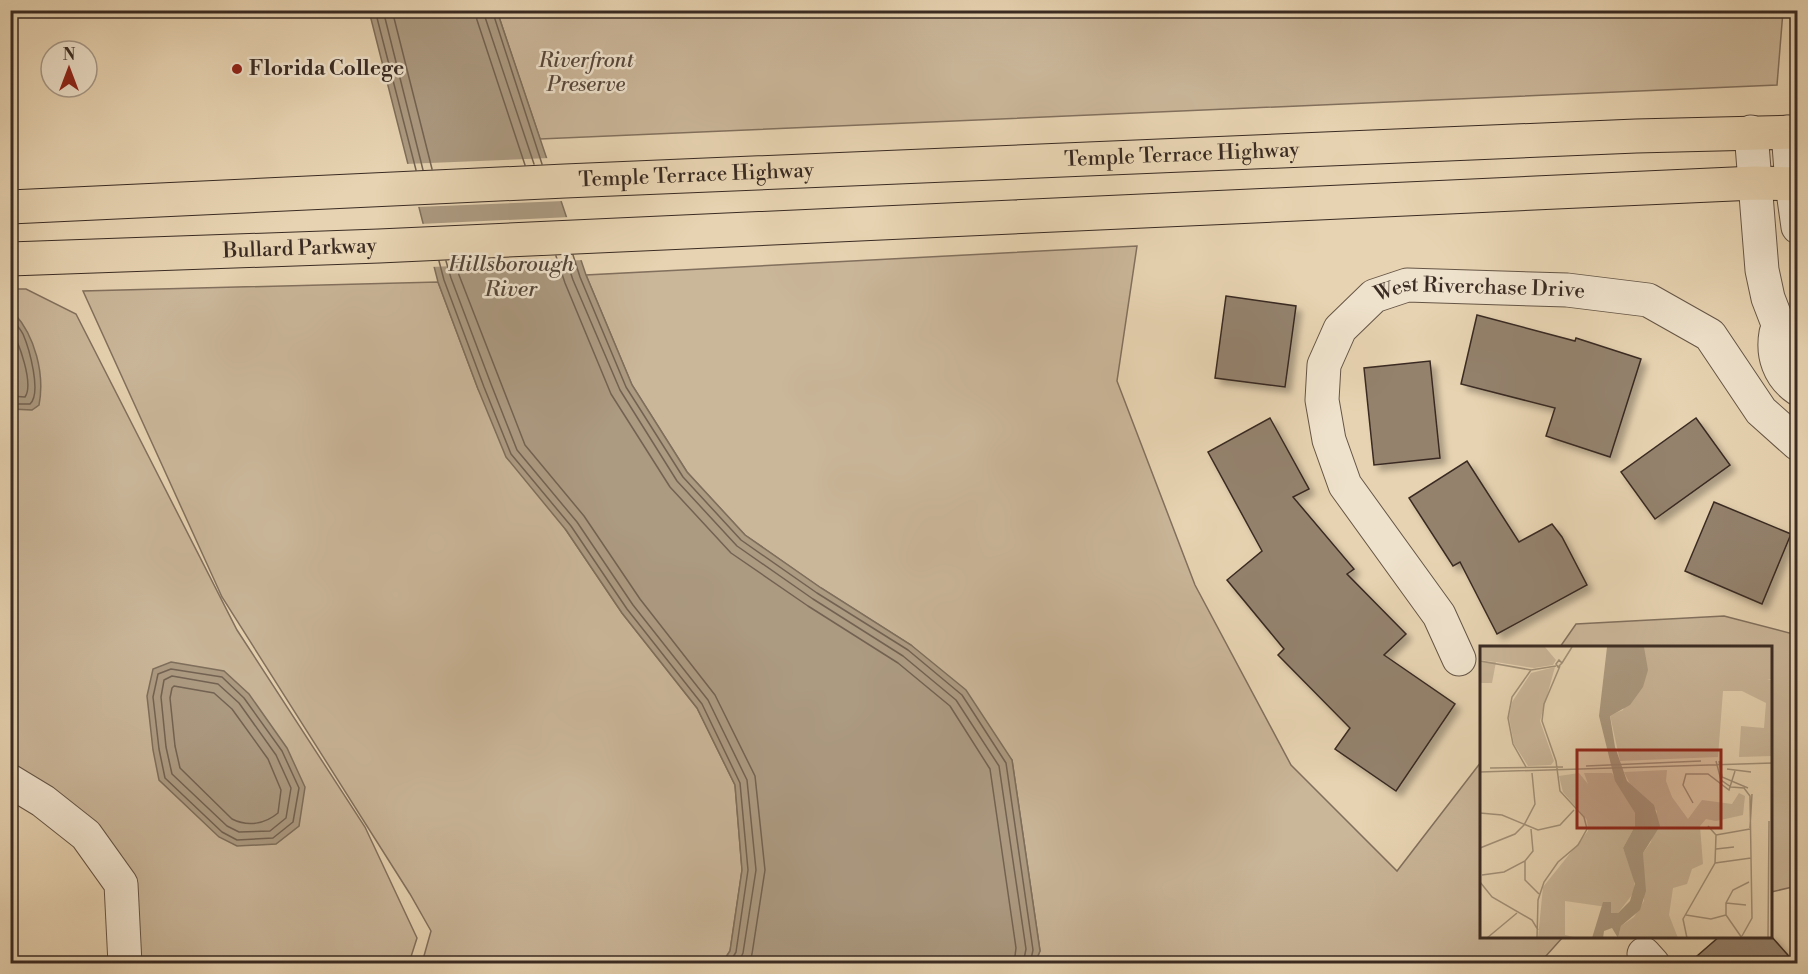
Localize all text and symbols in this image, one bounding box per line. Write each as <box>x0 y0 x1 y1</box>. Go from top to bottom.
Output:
north arrow <box>39 39 99 99</box>
text: N <box>63 45 76 65</box>
park label: Riverfront Preserve <box>537 48 635 98</box>
place label: Florida College <box>249 56 404 82</box>
marker: Florida College <box>230 62 244 76</box>
street label: Temple Terrace Highway <box>1064 137 1301 173</box>
street label: Temple Terrace Highway <box>578 158 815 193</box>
street label: Bullard Parkway <box>221 233 378 265</box>
water label: Hillsborough River <box>447 251 575 303</box>
street label: West Riverchase Drive <box>1370 271 1586 308</box>
inset map <box>1480 646 1772 938</box>

